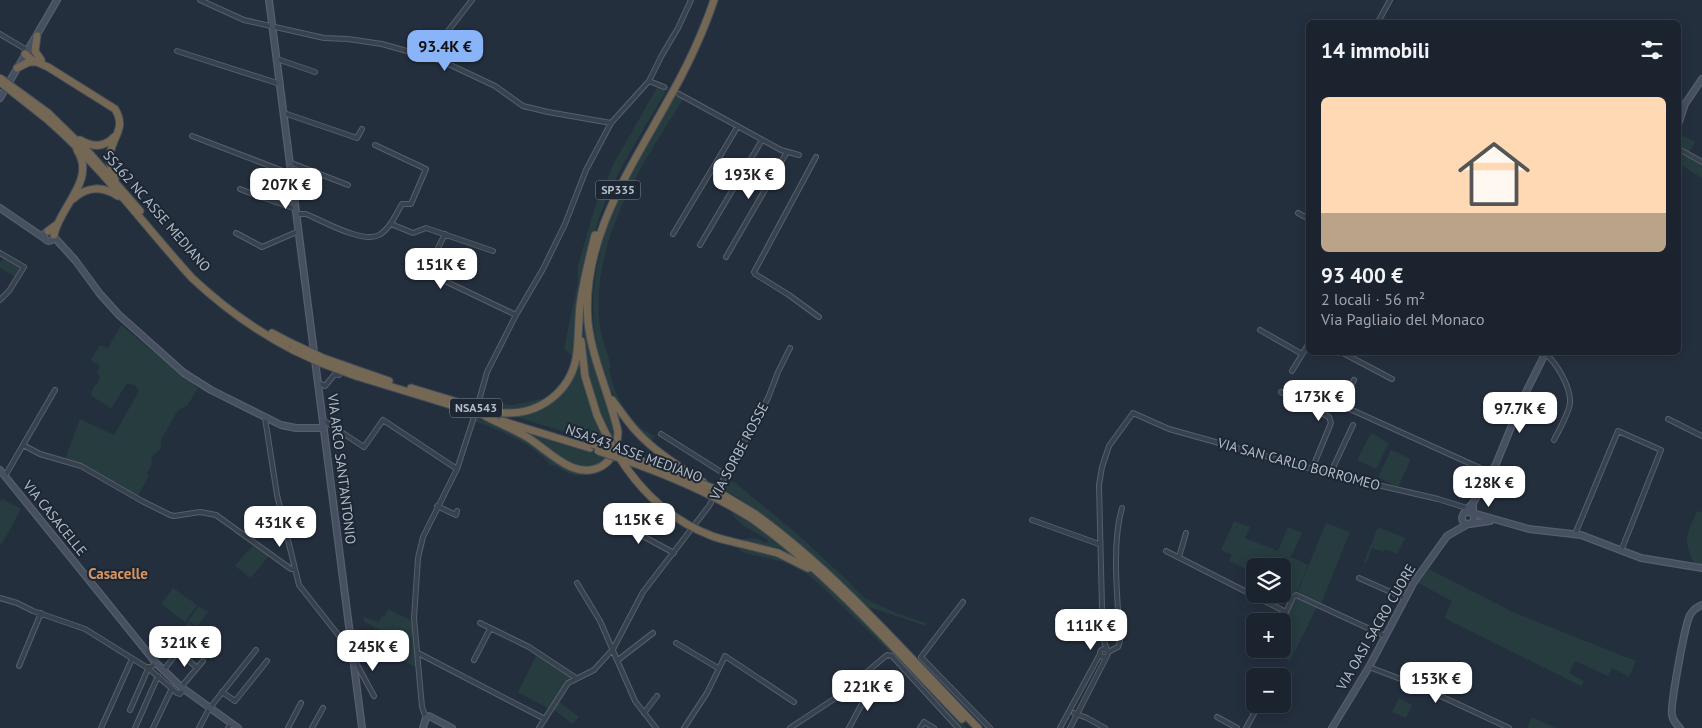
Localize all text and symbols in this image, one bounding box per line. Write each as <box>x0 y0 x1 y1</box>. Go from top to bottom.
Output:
pin: 93.4K € <box>399 30 491 72</box>
text: 93.4K € <box>418 36 472 56</box>
icon: filters <box>1638 36 1666 64</box>
text: 14 immobili <box>1321 37 1430 64</box>
icon: home <box>1449 129 1539 219</box>
street label: SS162 NC ASSE MEDIANO <box>99 147 215 275</box>
pin: 193K € <box>708 158 790 200</box>
text: 193K € <box>724 164 774 184</box>
pin: 207K € <box>245 168 327 210</box>
text: 207K € <box>261 174 311 194</box>
road number: SP335 <box>596 180 640 200</box>
pin: 151K € <box>400 248 482 290</box>
text: 151K € <box>416 254 466 274</box>
text: 93 400 € <box>1321 262 1403 289</box>
text: 2 locali · 56 m² <box>1321 289 1425 309</box>
text: Via Pagliaio del Monaco <box>1321 309 1485 329</box>
pin: 173K € <box>1278 380 1360 422</box>
text: 173K € <box>1294 386 1344 406</box>
street label: VIA ARCO SANT'ANTONIO <box>324 392 360 545</box>
pin: 97.7K € <box>1474 392 1566 434</box>
road number: NSA543 <box>450 398 502 418</box>
text: 97.7K € <box>1494 398 1546 418</box>
street label: VIA SORBE ROSSE <box>705 399 772 504</box>
street label: NSA543 ASSE MEDIANO <box>563 420 705 486</box>
street label: VIA SAN CARLO BORROMEO <box>1215 433 1382 494</box>
pin: 128K € <box>1448 466 1530 508</box>
text: 128K € <box>1464 472 1514 492</box>
street label: VIA CASACELLE <box>18 476 91 559</box>
pin: 115K € <box>598 502 680 545</box>
pin: 431K € <box>239 506 321 548</box>
text: 115K € <box>614 509 664 529</box>
text: 431K € <box>255 512 305 532</box>
map controls <box>1246 558 1291 713</box>
button: layers <box>1246 558 1291 603</box>
street label: VIA OASI SACRO CUORE <box>1332 561 1420 694</box>
district label: Casacelle <box>88 564 148 583</box>
pin: 111K € <box>1050 608 1132 651</box>
button: + <box>1246 613 1291 658</box>
text: 111K € <box>1066 615 1116 635</box>
pin: 321K € <box>144 626 226 668</box>
pin: 245K € <box>332 630 414 672</box>
text: 321K € <box>160 632 210 652</box>
text: 245K € <box>348 636 398 656</box>
pin: 153K € <box>1395 662 1477 704</box>
button: − <box>1246 668 1291 713</box>
text: 153K € <box>1411 668 1461 688</box>
pin: 221K € <box>827 670 909 712</box>
text: 221K € <box>843 676 893 696</box>

